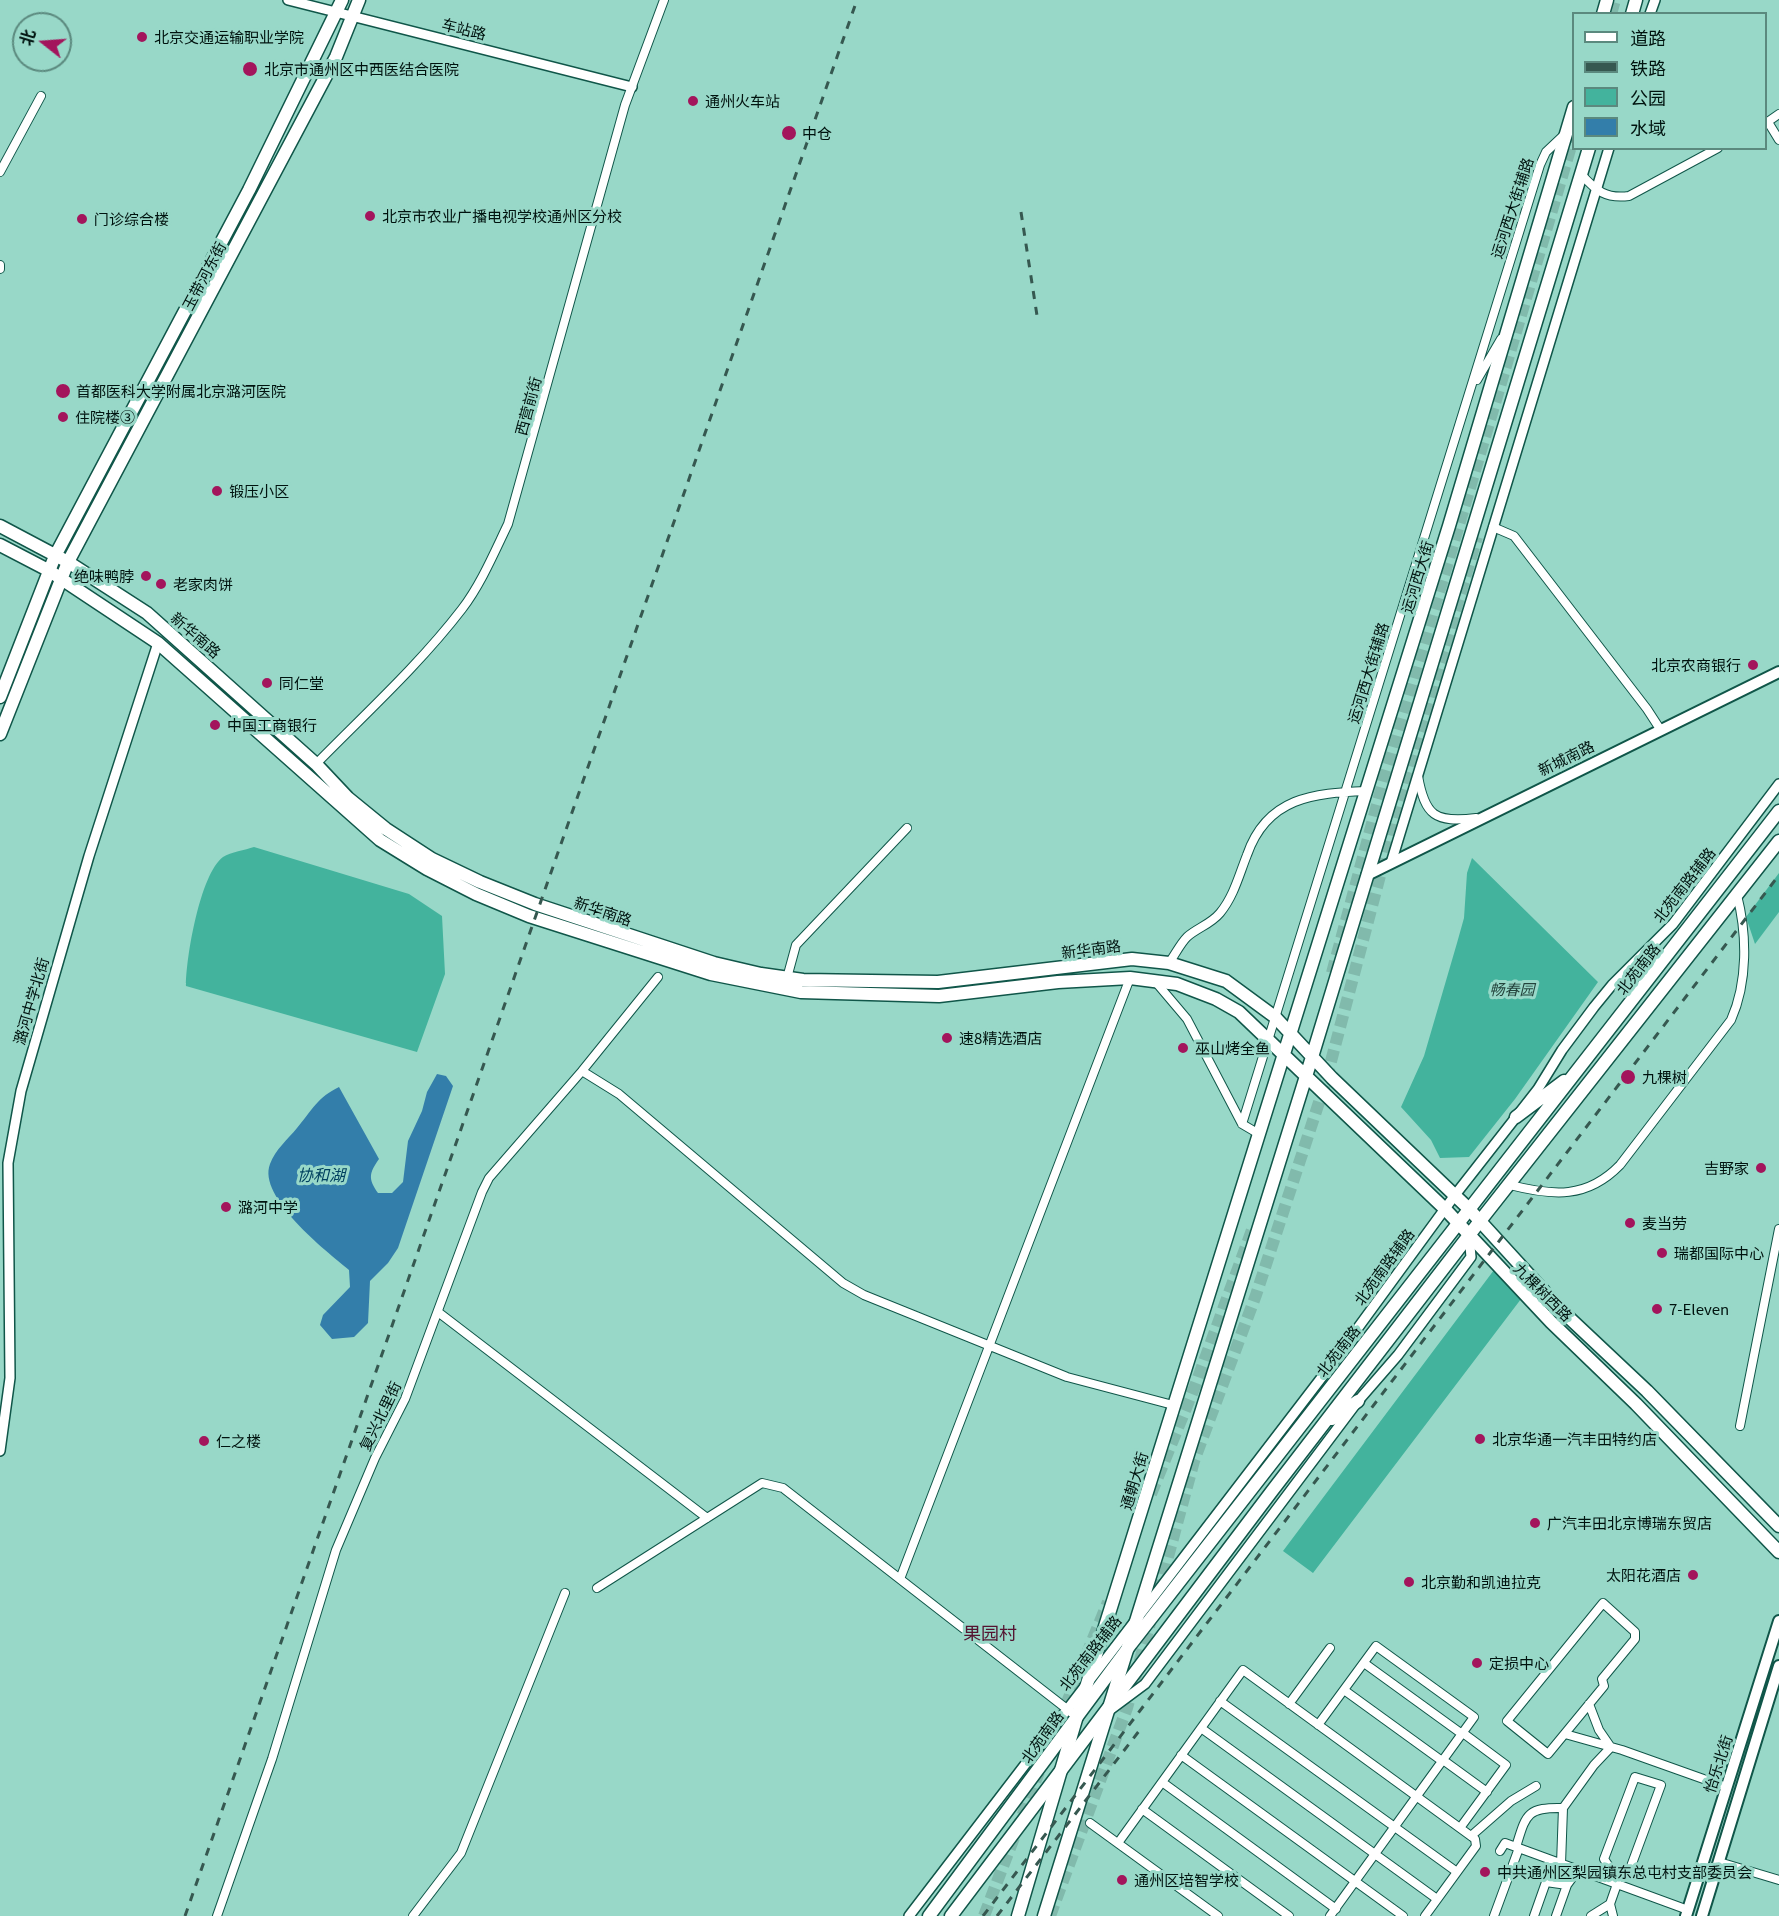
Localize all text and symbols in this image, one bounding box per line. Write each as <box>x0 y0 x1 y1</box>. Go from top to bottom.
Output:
north arrow <box>12 12 72 72</box>
legend <box>1572 12 1767 150</box>
street label: 车站路 <box>440 15 488 43</box>
text: 道路 <box>1630 24 1666 50</box>
text: 北 <box>13 26 41 48</box>
place label: 北京交通运输职业学院 <box>154 28 304 46</box>
marker: 北京交通运输职业学院 <box>135 30 149 44</box>
text: 铁路 <box>1630 54 1666 80</box>
marker: 北京市通州区中西医结合医院 <box>241 60 259 78</box>
place label: 北京市通州区中西医结合医院 <box>264 60 459 78</box>
text: 公园 <box>1630 84 1666 110</box>
place label: 通州火车站 <box>705 92 780 110</box>
marker: 通州火车站 <box>686 94 700 108</box>
text: 水域 <box>1630 114 1666 140</box>
marker: 中仓 <box>780 124 798 142</box>
place label: 中仓 <box>802 124 832 142</box>
street label: 运河西大街辅路 <box>1487 155 1537 261</box>
place label: 北京市农业广播电视学校通州区分校 <box>382 207 622 225</box>
marker: 北京市农业广播电视学校通州区分校 <box>363 209 377 223</box>
place label: 门诊综合楼 <box>94 210 169 228</box>
marker: 门诊综合楼 <box>75 212 89 226</box>
street label: 玉带河东街 <box>178 239 230 313</box>
street label: 西营前街 <box>512 375 544 437</box>
marker: 首都医科大学附属北京潞河医院 <box>54 382 72 400</box>
place label: 首都医科大学附属北京潞河医院 <box>76 382 286 400</box>
place label: 住院楼③ <box>75 408 135 426</box>
marker: 住院楼③ <box>56 410 70 424</box>
place label: 锻压小区 <box>229 482 289 500</box>
marker: 锻压小区 <box>210 484 224 498</box>
street label: 运河西大街 <box>1397 539 1437 615</box>
place label: 绝味鸭脖 <box>74 567 134 585</box>
marker: 绝味鸭脖 <box>139 569 153 583</box>
place label: 老家肉饼 <box>173 575 233 593</box>
marker: 老家肉饼 <box>154 577 168 591</box>
street label: 新华南路 <box>167 609 225 661</box>
street label: 运河西大街辅路 <box>1344 620 1392 726</box>
place label: 北京农商银行 <box>1651 656 1741 674</box>
marker: 北京农商银行 <box>1746 658 1760 672</box>
place label: 同仁堂 <box>279 674 324 692</box>
marker: 同仁堂 <box>260 676 274 690</box>
place label: 中国工商银行 <box>227 716 317 734</box>
marker: 中国工商银行 <box>208 718 222 732</box>
street label: 新城南路 <box>1535 737 1597 779</box>
street label: 北苑南路辅路 <box>1649 844 1719 926</box>
street label: 新华南路 <box>572 893 634 929</box>
street label: 新华南路 <box>1060 936 1122 962</box>
street label: 北苑南路 <box>1612 940 1664 998</box>
street label: 潞河中学北街 <box>10 955 52 1047</box>
park label: 畅春园 <box>1490 980 1534 998</box>
place label: 速8精选酒店 <box>959 1029 1042 1047</box>
marker: 速8精选酒店 <box>940 1031 954 1045</box>
place label: 巫山烤全鱼 <box>1195 1039 1270 1057</box>
marker: 巫山烤全鱼 <box>1176 1041 1190 1055</box>
marker: 九棵树 <box>1619 1068 1637 1086</box>
place label: 九棵树 <box>1642 1068 1687 1086</box>
place label: 吉野家 <box>1704 1159 1749 1177</box>
marker: 吉野家 <box>1754 1161 1768 1175</box>
water label: 协和湖 <box>297 1165 345 1185</box>
place label: 潞河中学 <box>238 1198 298 1216</box>
marker: 潞河中学 <box>219 1200 233 1214</box>
place label: 麦当劳 <box>1642 1214 1687 1232</box>
marker: 麦当劳 <box>1623 1216 1637 1230</box>
street label: 北苑南路辅路 <box>1350 1225 1418 1309</box>
place label: 瑞都国际中心 <box>1674 1244 1764 1262</box>
marker: 瑞都国际中心 <box>1655 1246 1669 1260</box>
street label: 九棵树西路 <box>1510 1259 1576 1325</box>
place label: 7-Eleven <box>1669 1300 1729 1318</box>
marker: 7-Eleven <box>1650 1302 1664 1316</box>
street label: 北苑南路 <box>1312 1322 1364 1380</box>
street label: 复兴北里街 <box>355 1378 405 1454</box>
place label: 北京华通一汽丰田特约店 <box>1492 1430 1657 1448</box>
place label: 仁之楼 <box>216 1432 261 1450</box>
marker: 北京华通一汽丰田特约店 <box>1473 1432 1487 1446</box>
marker: 仁之楼 <box>197 1434 211 1448</box>
street label: 通朝大街 <box>1117 1450 1151 1512</box>
place label: 广汽丰田北京博瑞东贸店 <box>1547 1514 1712 1532</box>
marker: 广汽丰田北京博瑞东贸店 <box>1528 1516 1542 1530</box>
place label: 太阳花酒店 <box>1606 1566 1681 1584</box>
marker: 太阳花酒店 <box>1686 1568 1700 1582</box>
place label: 北京勤和凯迪拉克 <box>1421 1573 1541 1591</box>
marker: 北京勤和凯迪拉克 <box>1402 1575 1416 1589</box>
street label: 北苑南路辅路 <box>1055 1612 1125 1694</box>
district label: 果园村 <box>963 1622 1017 1644</box>
place label: 定损中心 <box>1489 1654 1549 1672</box>
marker: 定损中心 <box>1470 1656 1484 1670</box>
street label: 北苑南路 <box>1017 1707 1067 1767</box>
street label: 怡乐北街 <box>1700 1733 1736 1795</box>
place label: 中共通州区梨园镇东总屯村支部委员会 <box>1497 1863 1752 1881</box>
marker: 中共通州区梨园镇东总屯村支部委员会 <box>1478 1865 1492 1879</box>
place label: 通州区培智学校 <box>1134 1871 1239 1889</box>
marker: 通州区培智学校 <box>1115 1873 1129 1887</box>

